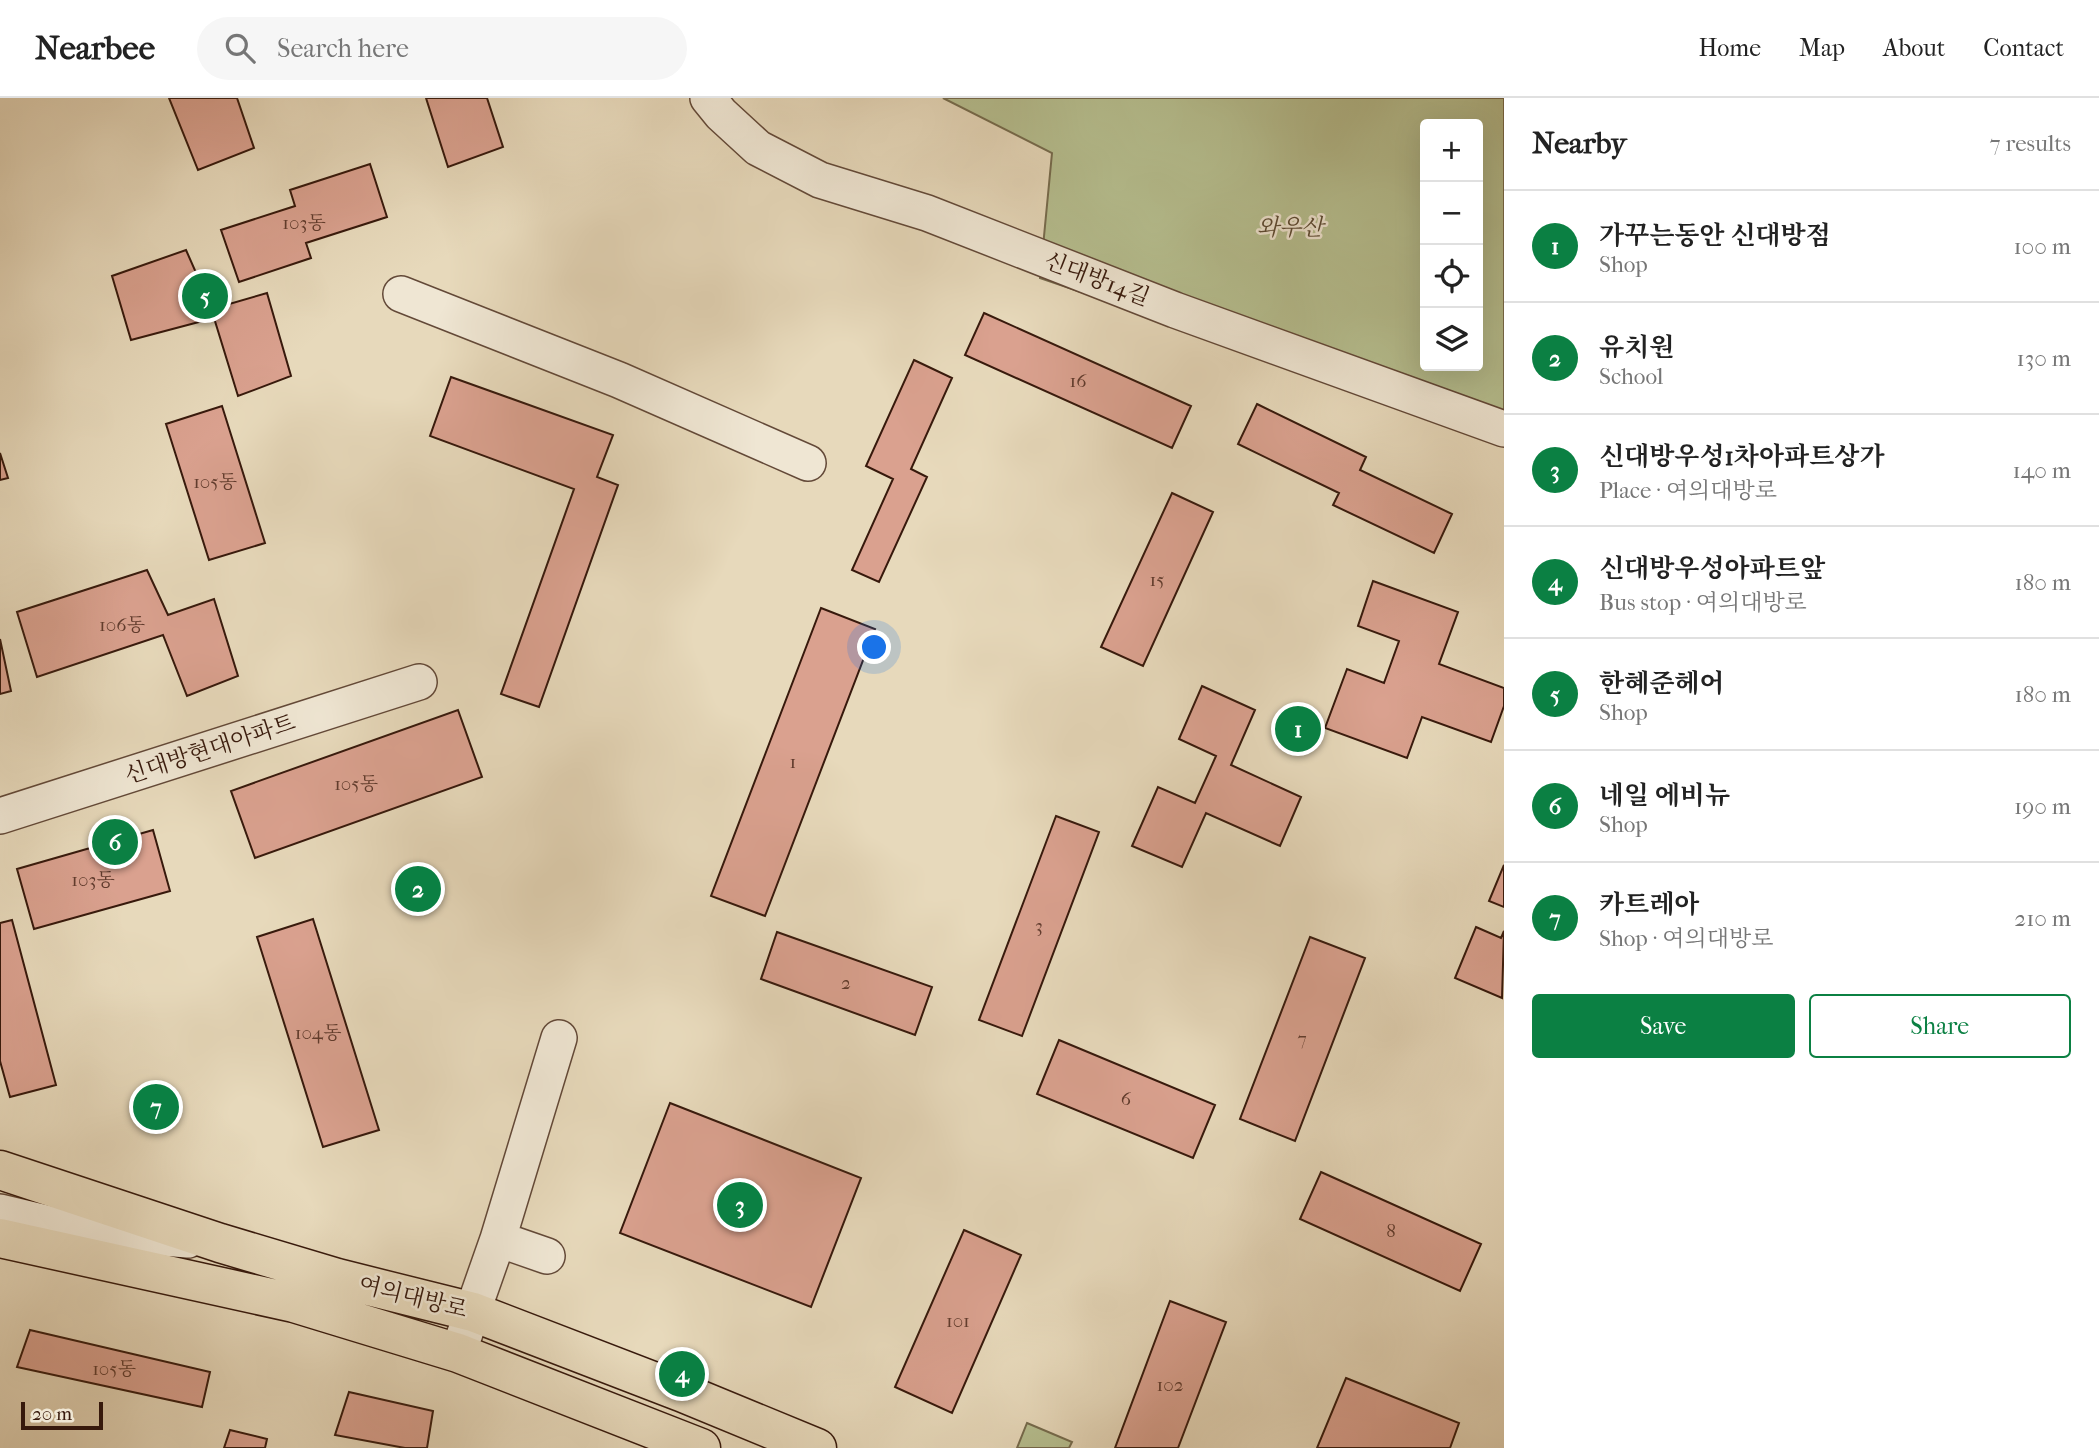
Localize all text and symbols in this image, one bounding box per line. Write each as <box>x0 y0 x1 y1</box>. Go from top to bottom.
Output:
search box <box>197 17 687 80</box>
text: Nearbee <box>35 29 155 68</box>
icon: search <box>221 29 259 67</box>
text: Search here <box>277 33 409 64</box>
text: Home <box>1699 34 1761 62</box>
text: Map <box>1799 34 1845 62</box>
text: About <box>1883 34 1945 62</box>
text: Contact <box>1983 34 2064 62</box>
map controls <box>1420 119 1483 371</box>
button: + <box>1420 119 1483 182</box>
text: Nearby <box>1532 126 1627 161</box>
text: 7 results <box>1990 130 2071 157</box>
button: − <box>1420 182 1483 245</box>
house number: 103동 <box>282 212 326 234</box>
park label: 와우산 <box>1257 214 1326 241</box>
text: 가꾸는동안 신대방점 <box>1599 220 1831 251</box>
text: 1 <box>1551 233 1559 260</box>
text: 100 m <box>2013 233 2071 260</box>
button: locate <box>1420 245 1483 308</box>
street label: 신대방14길 <box>1041 247 1153 311</box>
text: Shop <box>1599 251 1648 278</box>
pin: 5 <box>182 270 228 322</box>
button: layers <box>1420 308 1483 371</box>
text: 유치원 <box>1599 332 1674 363</box>
text: 2 <box>1549 345 1561 372</box>
text: 130 m <box>2017 345 2071 372</box>
text: School <box>1599 363 1663 390</box>
house number: 16 <box>1070 370 1087 392</box>
text: 신대방우성1차아파트상가 <box>1599 441 1885 472</box>
text: 3 <box>1550 457 1560 484</box>
text: 140 m <box>2012 457 2071 484</box>
house number: 105동 <box>193 471 238 493</box>
text: Place · 여의대방로 <box>1599 477 1777 504</box>
text: 신대방우성아파트앞 <box>1599 553 1825 584</box>
house number: 15 <box>1150 569 1164 591</box>
text: 4 <box>1548 569 1562 596</box>
text: 180 m <box>2014 569 2071 596</box>
text: Bus stop · 여의대방로 <box>1599 589 1807 616</box>
house number: 106동 <box>99 614 146 636</box>
your location <box>857 630 891 664</box>
text: 한혜준헤어 <box>1599 668 1725 699</box>
text: 5 <box>1550 681 1560 708</box>
text: 180 m <box>2014 681 2071 708</box>
text: Shop <box>1599 699 1648 726</box>
pin: 1 <box>1275 703 1321 755</box>
street label: 신대방현대아파트 <box>121 709 299 789</box>
house number: 1 <box>790 751 796 773</box>
house number: 105동 <box>334 773 379 795</box>
text: 네일 에비뉴 <box>1599 780 1730 811</box>
text: 6 <box>1549 793 1561 820</box>
text: 190 m <box>2014 793 2071 820</box>
text: Shop <box>1599 811 1648 838</box>
pin: 6 <box>92 816 138 868</box>
pin: 2 <box>395 863 441 915</box>
house number: 103동 <box>71 869 115 891</box>
text: 카트레아 <box>1599 889 1699 920</box>
text: 7 <box>1549 905 1561 932</box>
text: 210 m <box>2014 905 2071 932</box>
house number: 3 <box>1035 915 1043 937</box>
text: Shop · 여의대방로 <box>1599 925 1773 952</box>
house number: 2 <box>841 972 851 994</box>
button: Save <box>1532 994 1795 1058</box>
button: Share <box>1809 994 2071 1058</box>
house number: 104동 <box>295 1022 342 1044</box>
house number: 7 <box>1297 1028 1307 1050</box>
pin: 7 <box>133 1081 179 1133</box>
house number: 6 <box>1121 1088 1132 1110</box>
pin: 3 <box>717 1179 763 1231</box>
house number: 8 <box>1386 1220 1396 1242</box>
street label: 여의대방로 <box>356 1270 470 1324</box>
house number: 101 <box>946 1310 970 1332</box>
pin: 4 <box>659 1348 705 1400</box>
house number: 105동 <box>92 1358 137 1380</box>
house number: 102 <box>1157 1374 1184 1396</box>
scale bar <box>21 1399 103 1431</box>
text: 20 m <box>32 1403 72 1425</box>

